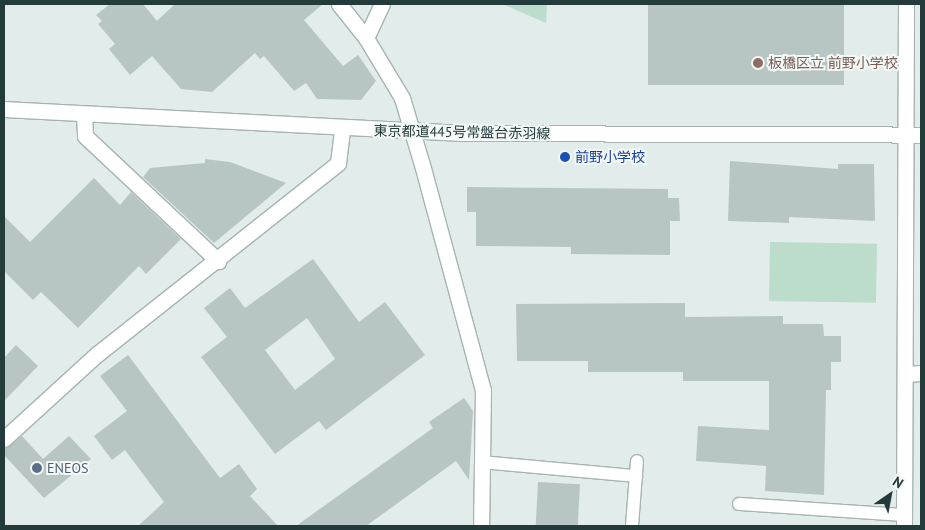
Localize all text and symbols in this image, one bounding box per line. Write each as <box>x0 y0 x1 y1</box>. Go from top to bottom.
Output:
place label: 板橋区立 前野小学校 <box>768 55 898 71</box>
marker: 板橋区立 前野小学校 <box>752 57 764 69</box>
street label: 東京都道445号常盤台赤羽線 <box>373 122 551 142</box>
place label: 前野小学校 <box>575 149 645 165</box>
marker: 前野小学校 <box>559 151 571 163</box>
place label: ENEOS <box>47 460 88 476</box>
marker: ENEOS <box>31 462 43 474</box>
north arrow <box>865 470 915 520</box>
text: N <box>889 472 907 492</box>

